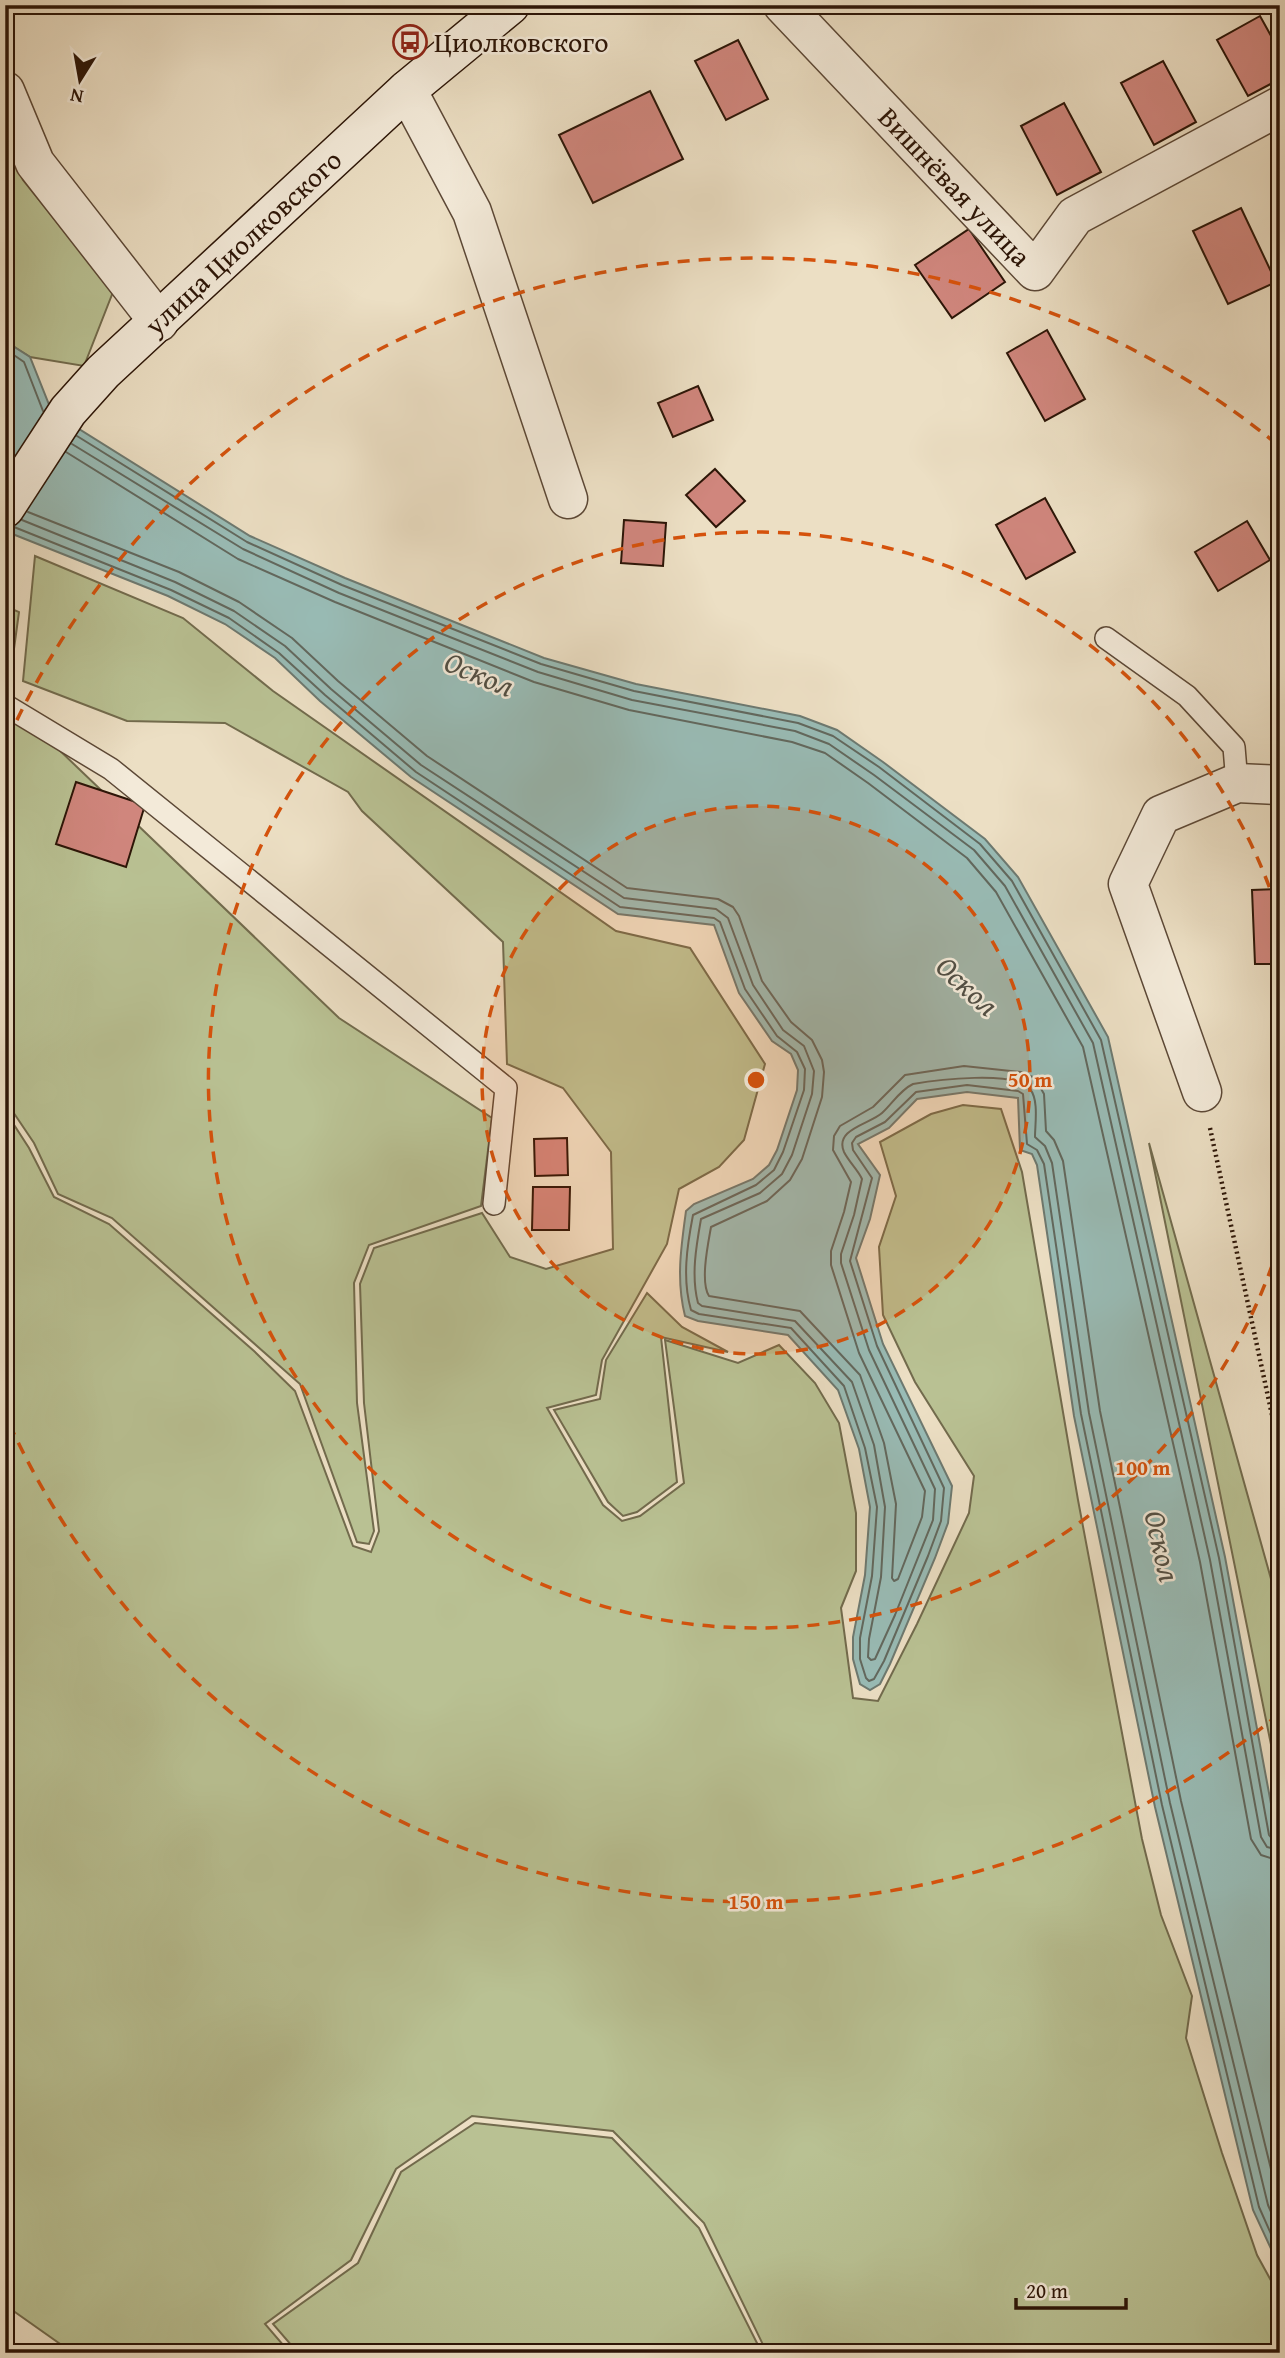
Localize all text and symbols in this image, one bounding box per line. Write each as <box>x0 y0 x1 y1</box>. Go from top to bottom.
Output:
place label: Циолковского <box>434 21 608 62</box>
bus stop icon: Циолковского <box>391 23 429 61</box>
north arrow <box>46 46 116 116</box>
text: N <box>68 82 86 112</box>
street label: Вишнёвая улица <box>870 97 1042 276</box>
street label: улица Циолковского <box>134 140 351 345</box>
water label: Оскол <box>438 639 522 708</box>
water label: Оскол <box>926 945 1009 1026</box>
text: 50 m <box>1008 1064 1052 1095</box>
centre of rings <box>744 1068 768 1092</box>
text: 100 m <box>1115 1452 1171 1483</box>
water label: Оскол <box>1133 1506 1193 1586</box>
text: 150 m <box>728 1886 784 1917</box>
scale bar <box>1016 2267 1126 2311</box>
text: 20 m <box>1026 2275 1068 2306</box>

